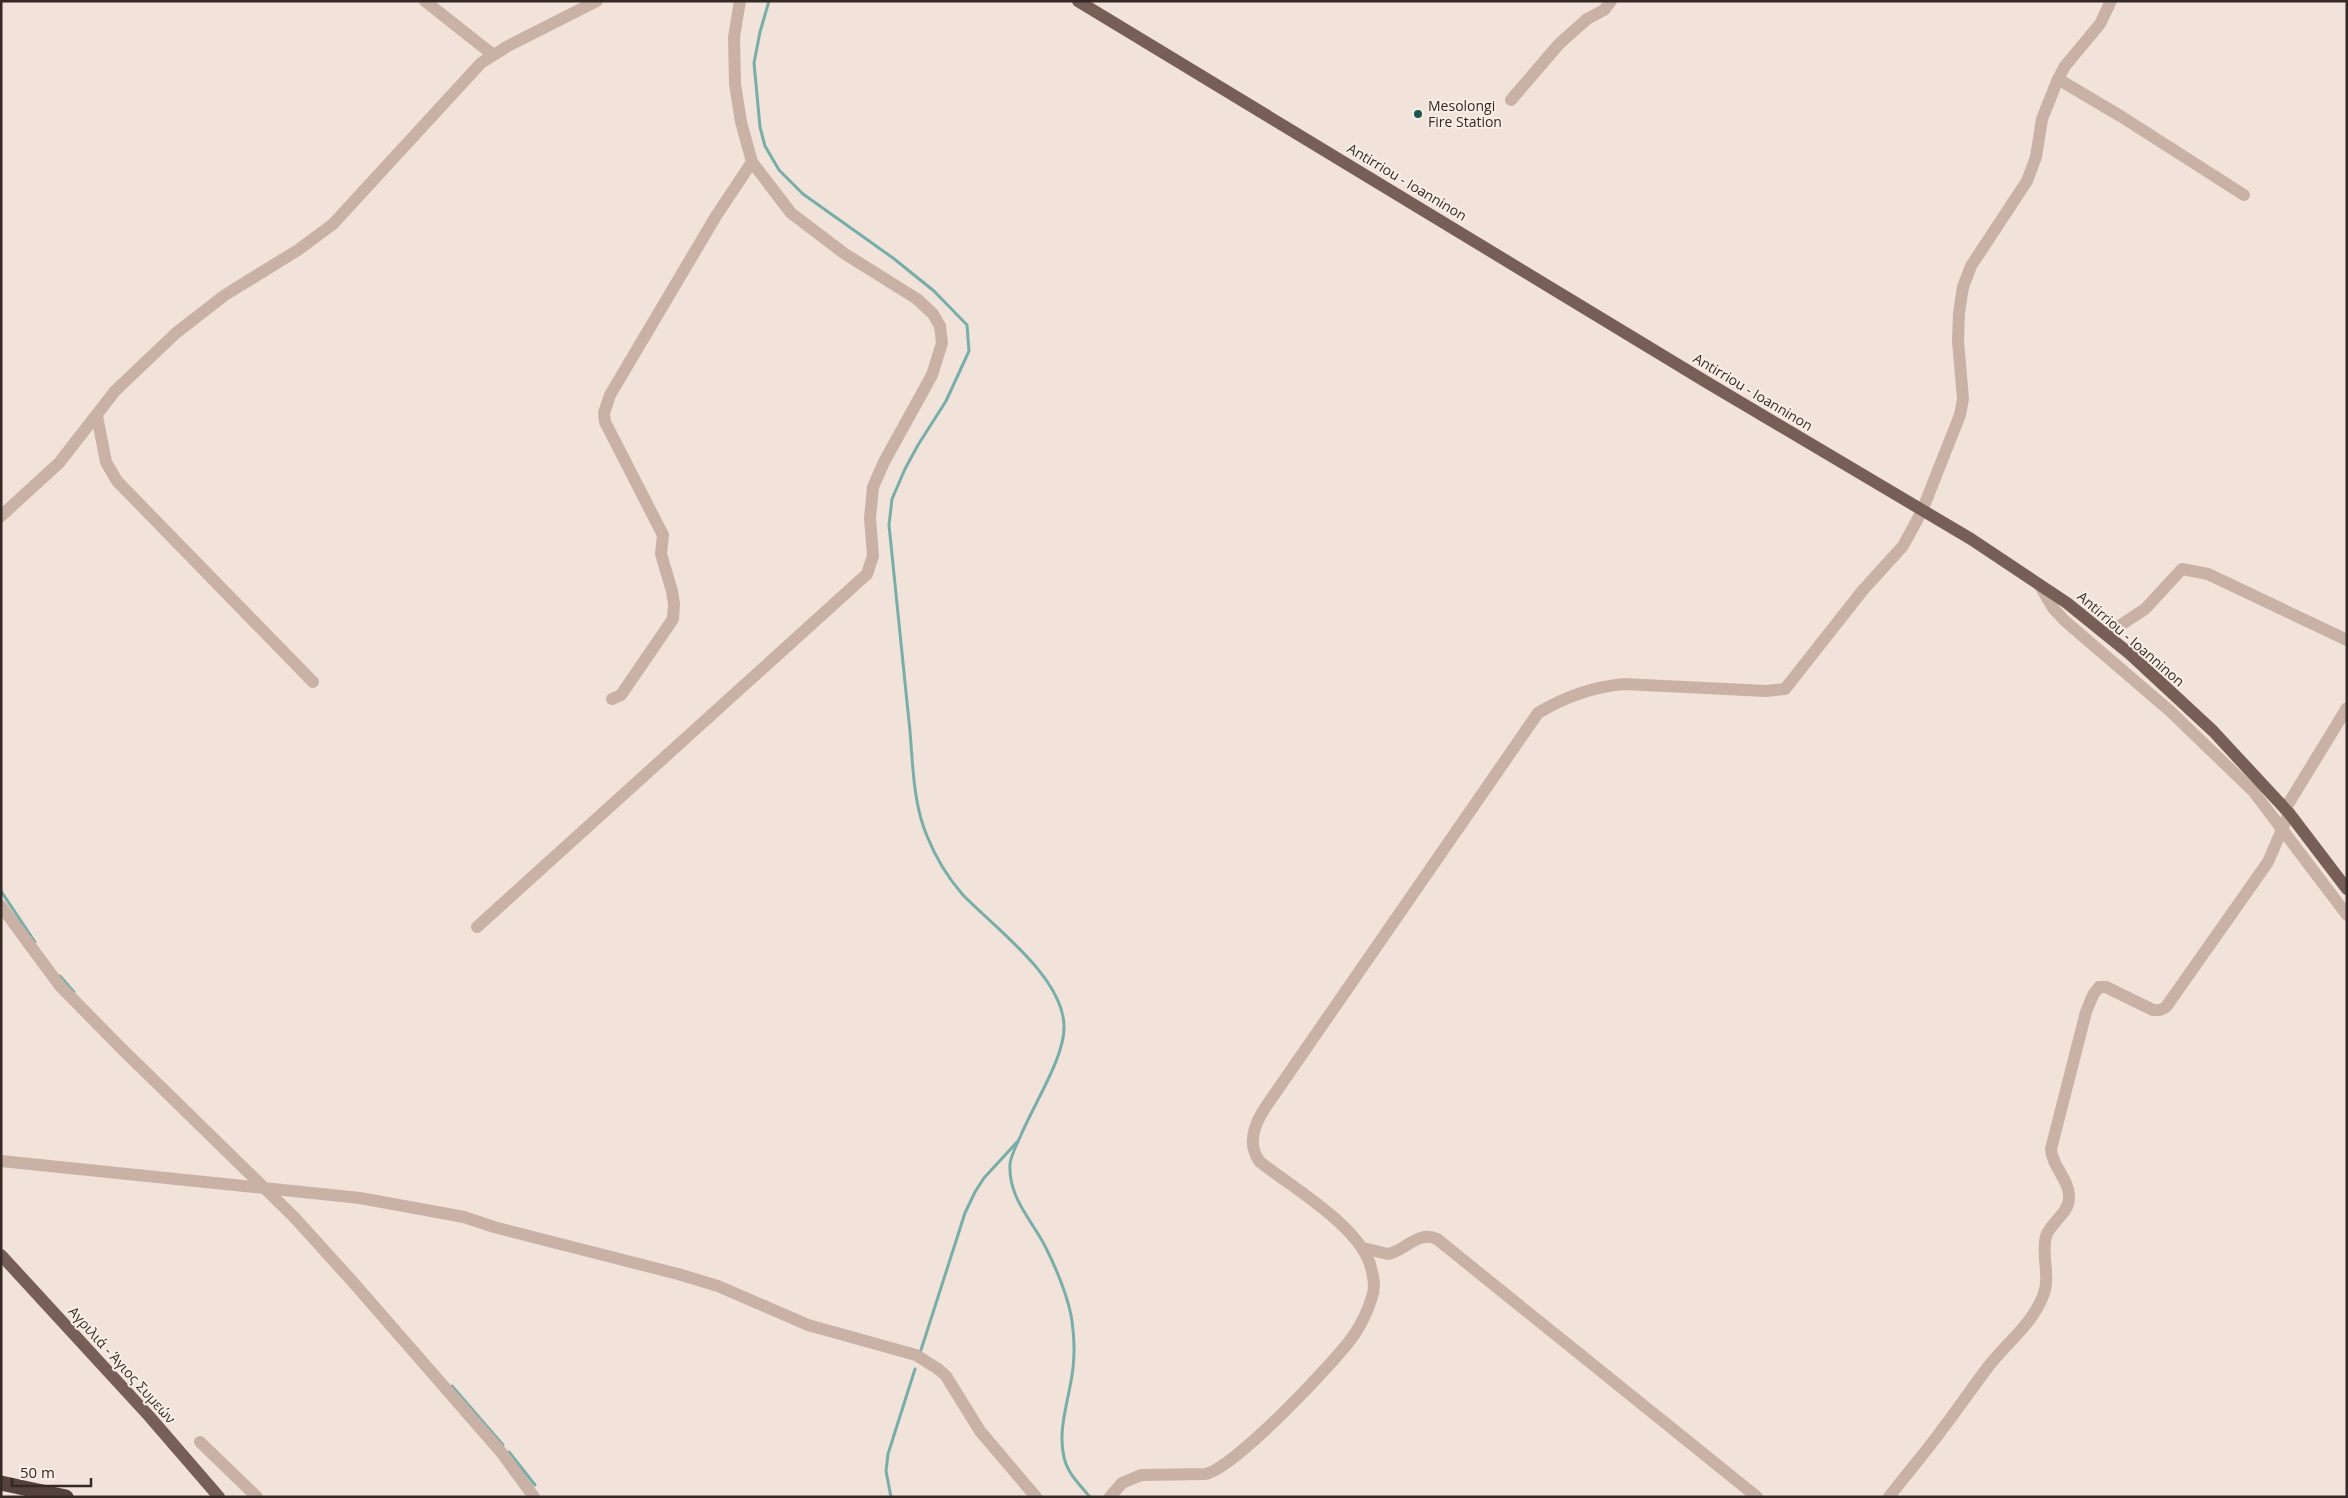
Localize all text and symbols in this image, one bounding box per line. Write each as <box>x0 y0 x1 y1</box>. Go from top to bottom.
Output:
place label: Mesolongi Fire Station <box>1428 96 1502 131</box>
marker: Mesolongi Fire Station <box>1412 108 1424 120</box>
street label: Antirriou - Ioanninon <box>1344 138 1470 225</box>
street label: Antirriou - Ioanninon <box>1690 348 1816 435</box>
street label: Antirriou - Ioanninon <box>2074 587 2189 690</box>
street label: Αγριλιά - Άγιος Συμεών <box>65 1302 180 1427</box>
scale bar <box>12 1456 91 1488</box>
text: 50 m <box>20 1462 55 1482</box>

